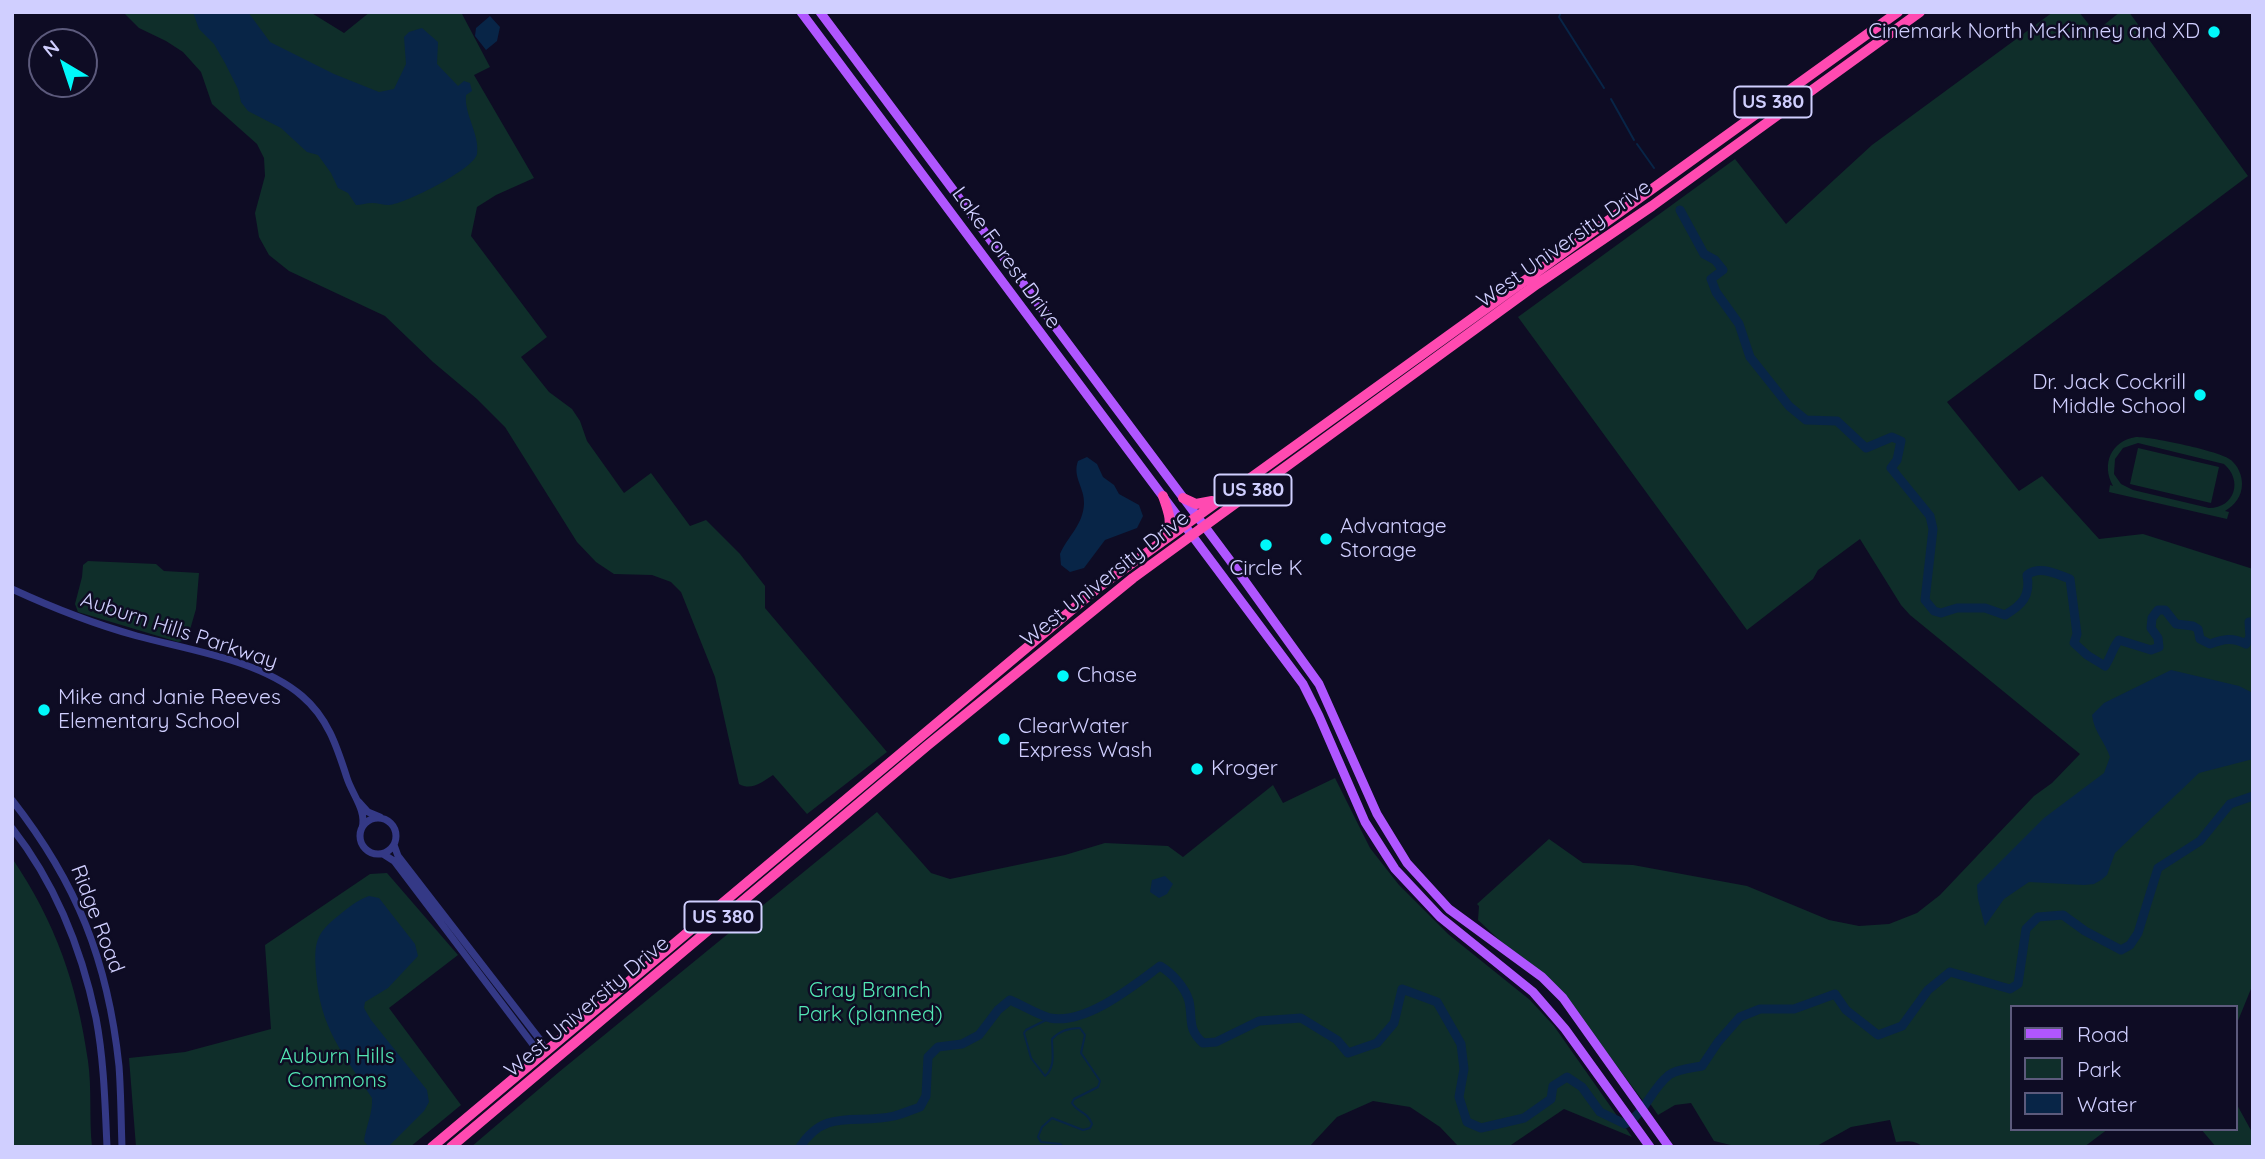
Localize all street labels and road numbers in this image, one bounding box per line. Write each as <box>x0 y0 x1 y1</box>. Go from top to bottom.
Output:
road number: US 380 <box>1734 86 1812 118</box>
street label: West University Drive <box>1472 174 1656 314</box>
street label: Lake Forest Drive <box>946 182 1066 334</box>
road number: US 380 <box>1214 475 1292 505</box>
street label: West University Drive <box>1016 505 1194 653</box>
street label: Auburn Hills Parkway <box>77 587 281 675</box>
street label: Ridge Road <box>65 861 129 977</box>
road number: US 380 <box>684 902 762 932</box>
street label: West University Drive <box>500 931 674 1083</box>

